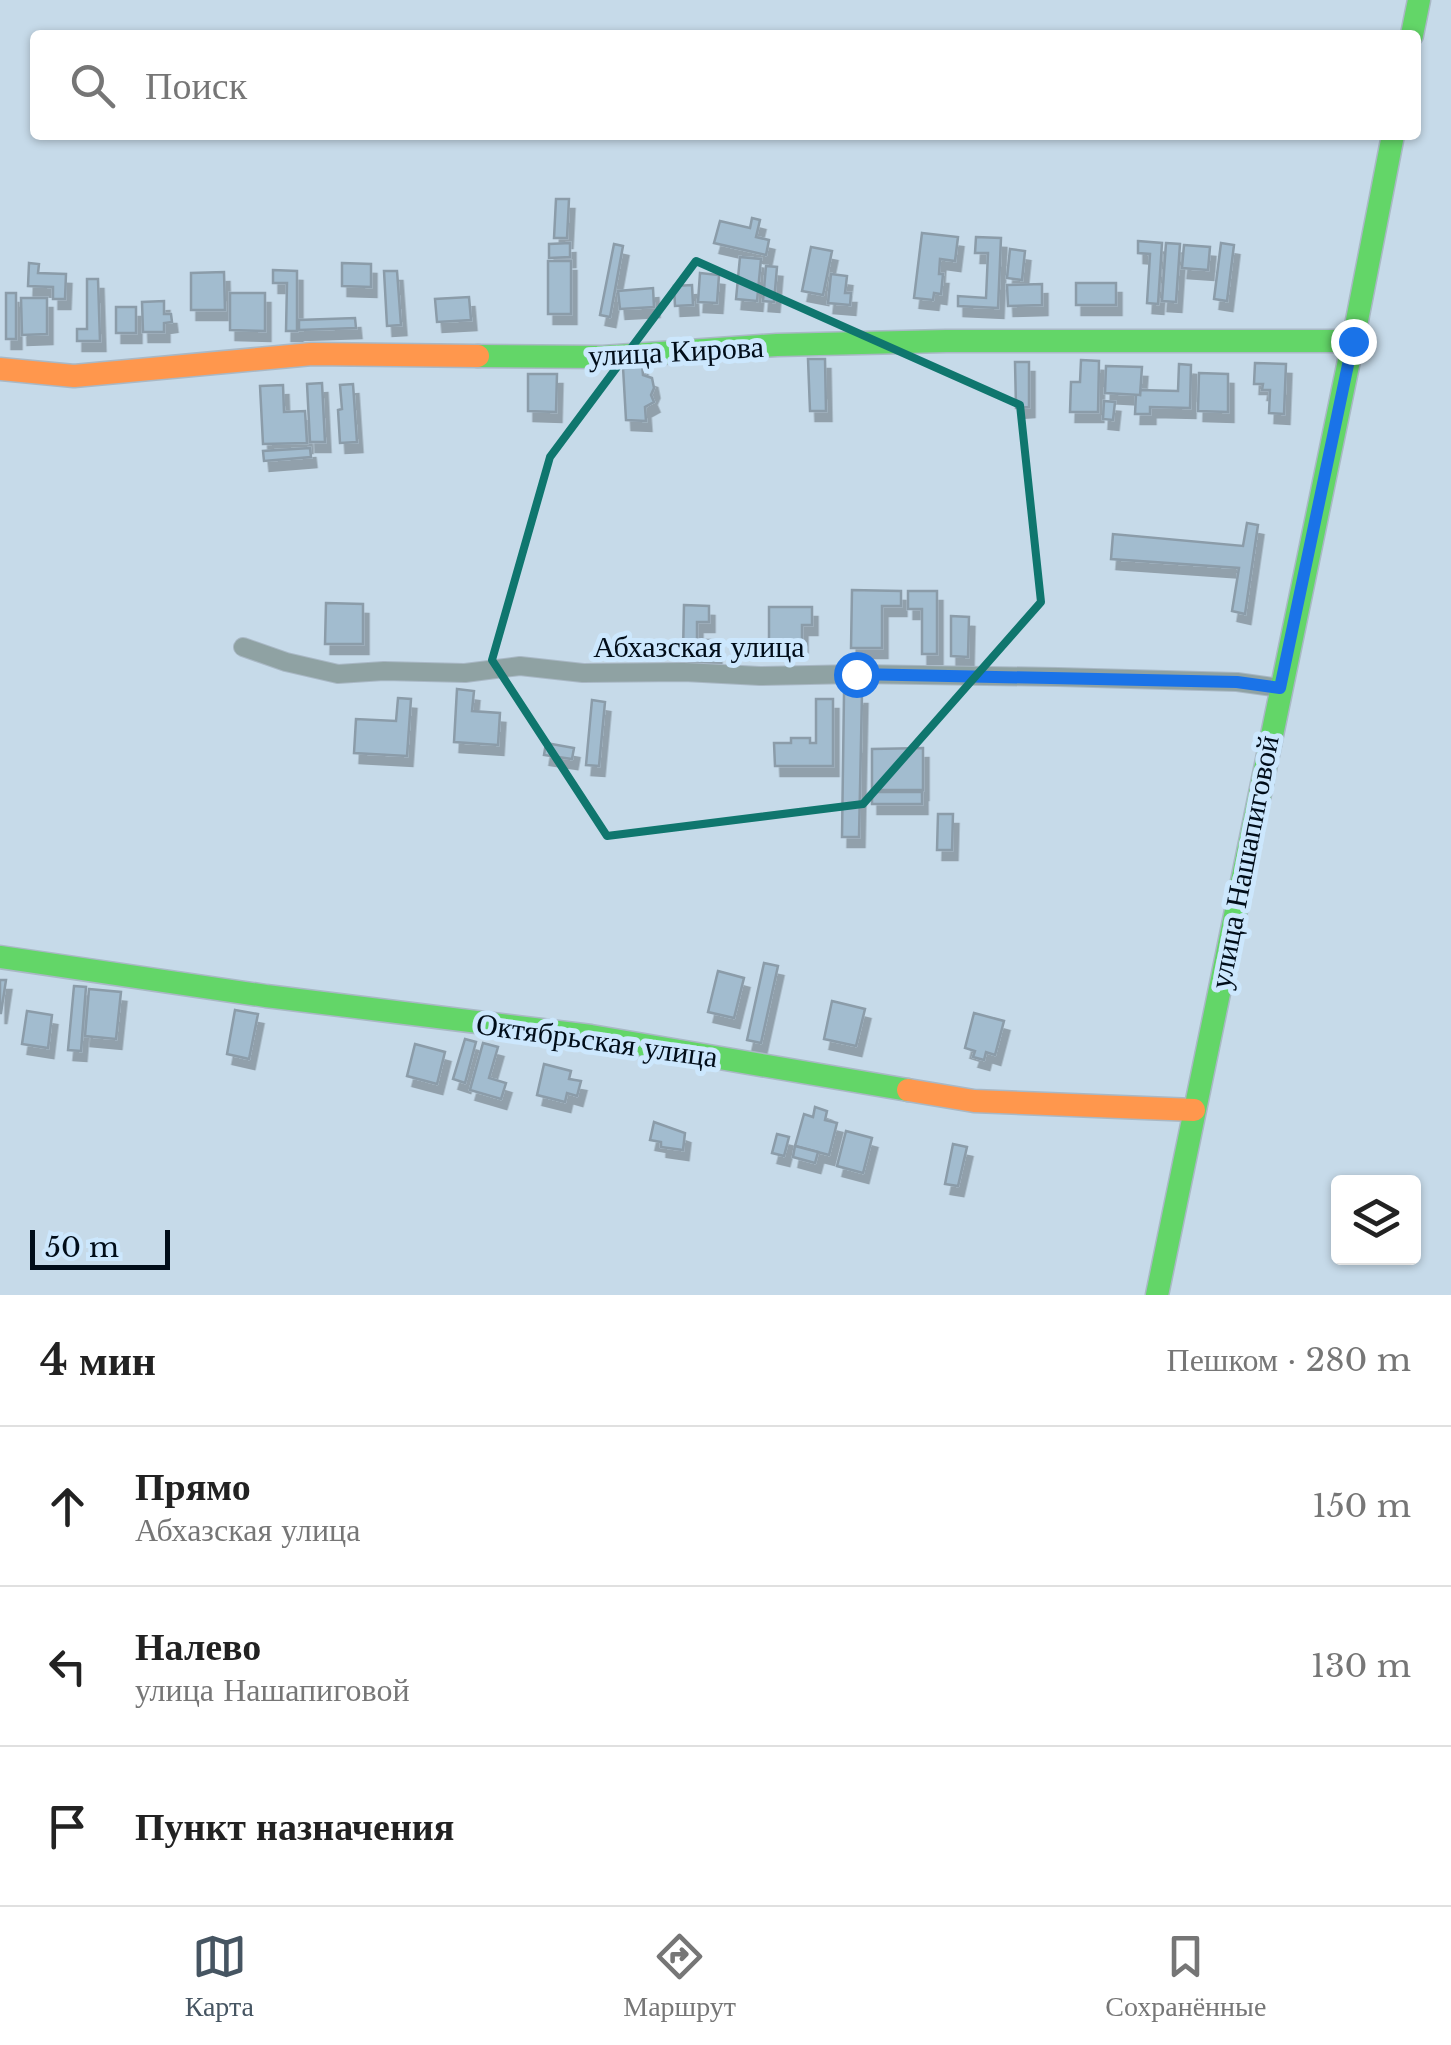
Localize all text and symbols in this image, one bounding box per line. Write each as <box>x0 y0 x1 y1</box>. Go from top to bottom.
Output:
search box <box>30 30 1421 140</box>
icon: search <box>65 58 120 113</box>
text: Поиск <box>145 62 247 109</box>
route end <box>1331 319 1377 365</box>
street label: улица Кирова <box>587 328 765 374</box>
street label: Абхазская улица <box>593 628 805 665</box>
route start <box>834 652 880 698</box>
street label: улица Нашапиговой <box>1201 732 1287 992</box>
street label: Октябрьская улица <box>474 1005 720 1075</box>
map controls <box>1331 1175 1421 1265</box>
button: layers <box>1331 1175 1421 1265</box>
scale bar <box>30 1225 170 1270</box>
text: 50 m <box>45 1230 119 1265</box>
text: 4 мин <box>40 1334 156 1386</box>
text: Пешком · 280 m <box>1167 1340 1411 1380</box>
text: Прямо <box>135 1463 251 1510</box>
icon: ahead <box>40 1479 95 1534</box>
text: 150 m <box>1312 1486 1411 1526</box>
text: Абхазская улица <box>135 1510 360 1550</box>
text: Налево <box>135 1623 261 1670</box>
icon: left <box>40 1639 95 1694</box>
text: 130 m <box>1311 1646 1411 1686</box>
text: улица Нашапиговой <box>135 1670 410 1710</box>
icon: arrive <box>40 1799 95 1854</box>
text: Пункт назначения <box>135 1803 454 1850</box>
tab: Карта <box>185 1929 254 2024</box>
tab: Маршрут <box>623 1929 736 2024</box>
tab: Сохранённые <box>1105 1929 1266 2024</box>

